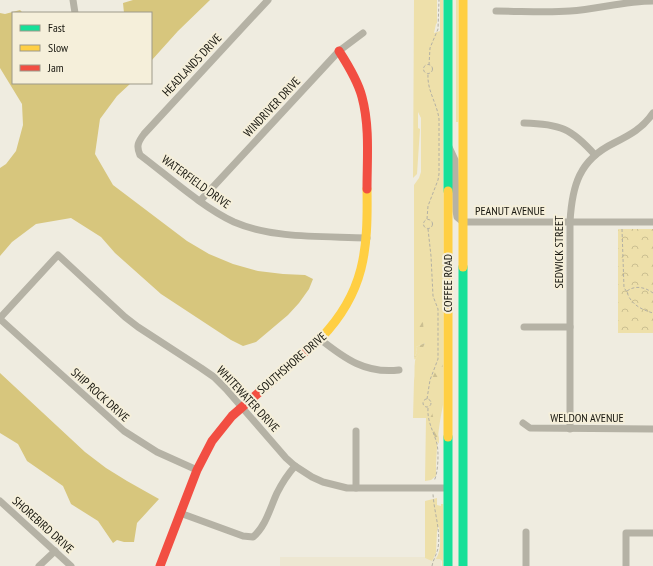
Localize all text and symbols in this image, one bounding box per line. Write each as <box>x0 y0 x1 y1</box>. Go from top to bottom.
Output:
legend <box>12 12 152 84</box>
text: Fast <box>48 20 66 35</box>
street label: HEADLANDS DRIVE <box>159 30 224 99</box>
text: Slow <box>48 40 69 55</box>
text: Jam <box>47 60 64 75</box>
street label: WINDRIVER DRIVE <box>240 73 303 140</box>
street label: WATERFIELD DRIVE <box>159 152 234 212</box>
street label: PEANUT AVENUE <box>475 203 545 218</box>
street label: SEDWICK STREET <box>551 215 566 288</box>
street label: COFFEE ROAD <box>440 254 455 312</box>
street label: SOUTHSHORE DRIVE <box>254 328 329 397</box>
street label: WHITEWATER DRIVE <box>214 362 283 435</box>
street label: SHIP ROCK DRIVE <box>68 365 133 425</box>
street label: WELDON AVENUE <box>550 410 624 425</box>
street label: SHOREBIRD DRIVE <box>9 493 77 556</box>

